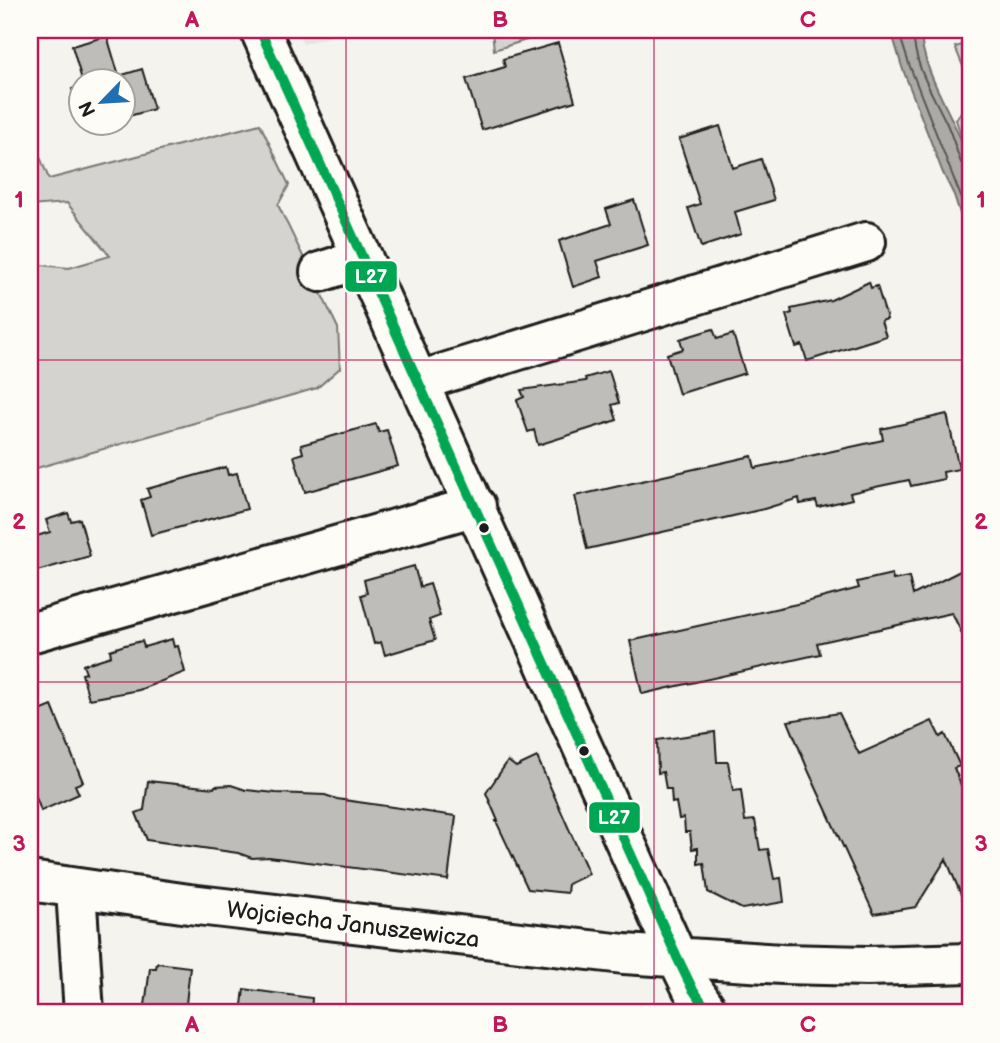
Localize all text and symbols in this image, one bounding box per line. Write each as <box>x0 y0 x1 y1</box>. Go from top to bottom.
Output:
text: A <box>184 6 200 34</box>
text: B <box>492 6 508 34</box>
text: C <box>800 6 816 34</box>
north arrow <box>66 66 136 136</box>
text: N <box>75 97 101 120</box>
text: 1 <box>14 186 24 214</box>
text: 1 <box>976 186 986 214</box>
line badge: L27 <box>344 260 398 293</box>
text: L27 <box>355 266 388 289</box>
text: 2 <box>12 508 26 536</box>
text: 2 <box>974 508 988 536</box>
unlabelled marker <box>477 521 491 535</box>
unlabelled marker <box>577 744 591 758</box>
line badge: L27 <box>588 801 641 834</box>
text: L27 <box>598 807 631 830</box>
text: 3 <box>12 830 26 858</box>
text: 3 <box>974 830 988 858</box>
street label: Wojciecha Januszewicza <box>225 896 481 954</box>
text: A <box>184 1011 200 1039</box>
text: B <box>492 1011 508 1039</box>
text: C <box>800 1011 816 1039</box>

